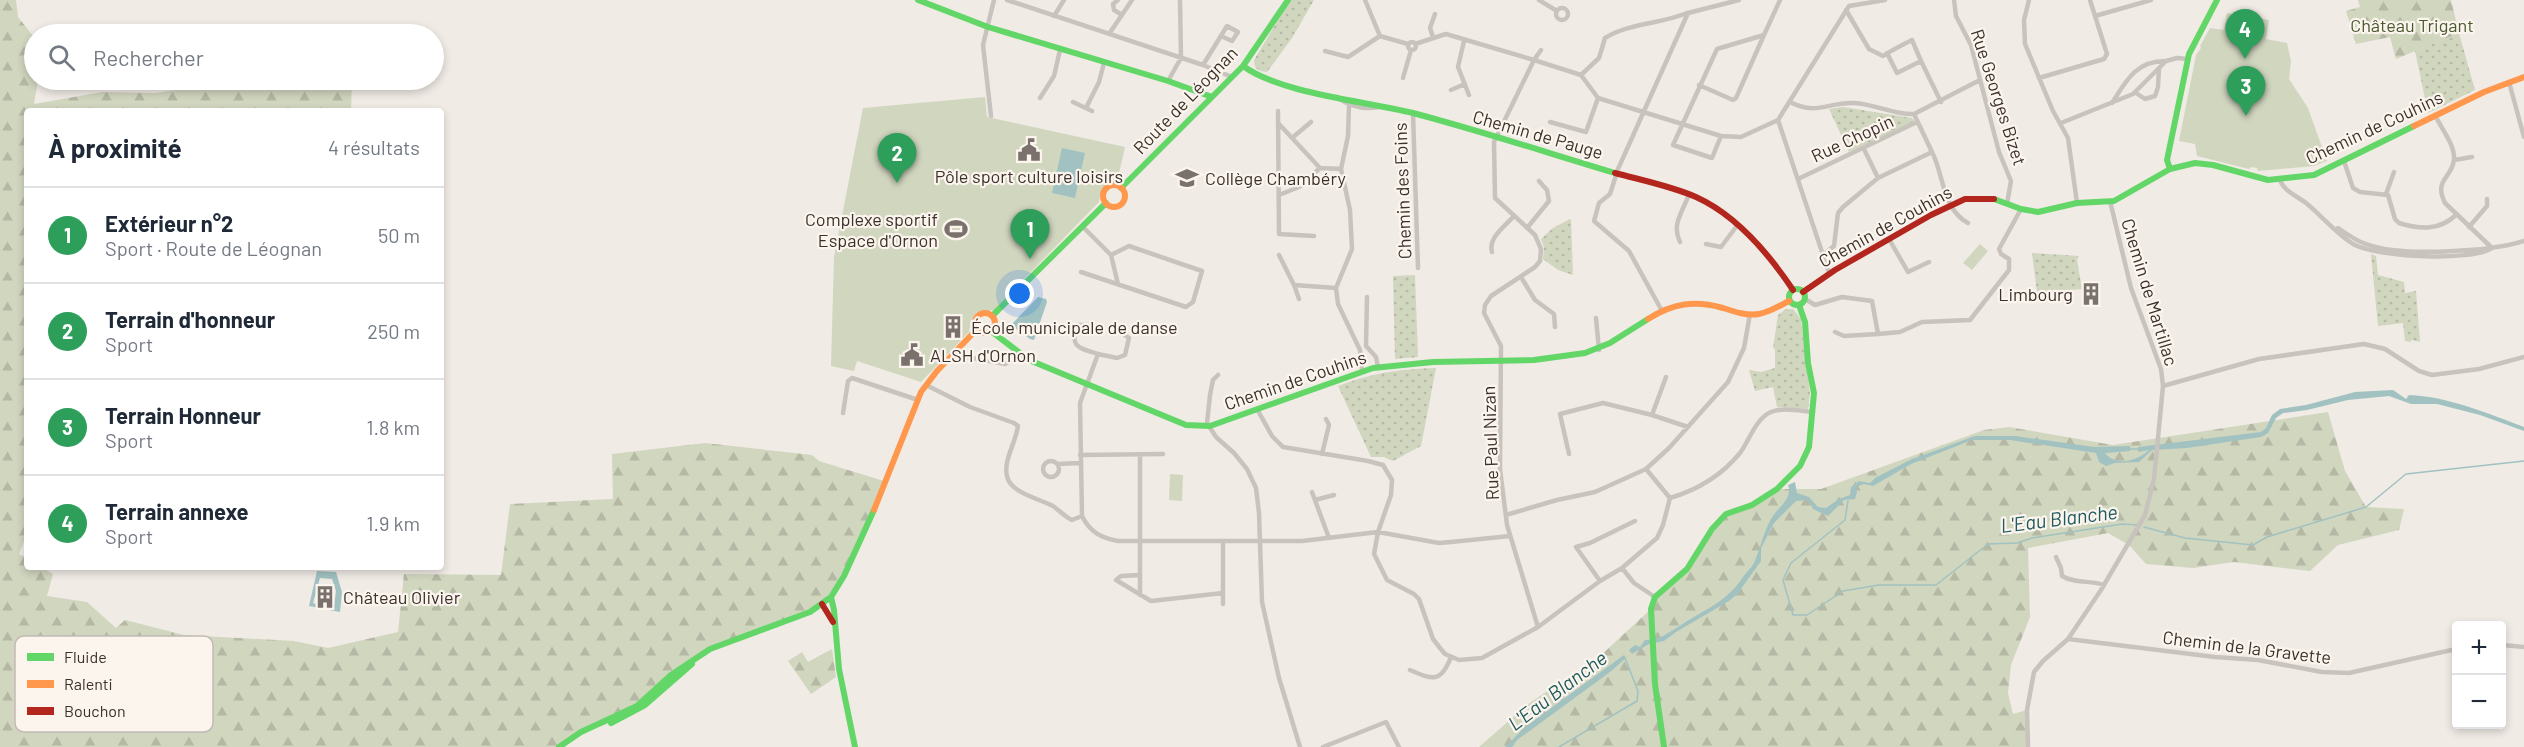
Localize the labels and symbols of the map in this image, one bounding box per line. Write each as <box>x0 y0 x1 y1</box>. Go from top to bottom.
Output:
pin: 4 <box>2226 10 2264 59</box>
park label: Château Trigant <box>2350 14 2474 36</box>
street label: Rue Georges Bizet <box>1967 26 2031 168</box>
street label: Route de Léognan <box>1128 42 1242 158</box>
pin: 3 <box>2226 66 2266 116</box>
street label: Chemin de Couhins <box>2302 86 2446 168</box>
street label: Chemin de Pauge <box>1470 105 1606 163</box>
street label: Rue Chopin <box>1807 109 1897 167</box>
street label: Chemin des Foins <box>1389 122 1415 260</box>
pin: 2 <box>878 134 916 183</box>
public building icon: Pôle sport culture loisirs <box>1016 137 1042 163</box>
place label: Pôle sport culture loisirs <box>935 165 1123 187</box>
school or university icon: Collège Chambéry <box>1174 165 1200 191</box>
place label: Collège Chambéry <box>1205 167 1346 189</box>
street label: Chemin de Couhins <box>1815 180 1955 272</box>
place label: Complexe sportif Espace d'Ornon <box>805 208 938 251</box>
pin: 1 <box>1010 210 1050 259</box>
sports icon: Complexe sportif Espace d'Ornon <box>943 216 969 242</box>
street label: Chemin de Martillac <box>2117 216 2183 368</box>
your location <box>1005 279 1034 308</box>
building icon: Limbourg <box>2078 281 2104 307</box>
place label: Limbourg <box>1998 283 2073 305</box>
building icon: École municipale de danse <box>940 314 966 340</box>
place label: École municipale de danse <box>971 316 1178 338</box>
public building icon: ALSH d'Ornon <box>899 342 925 368</box>
place label: ALSH d'Ornon <box>930 344 1036 366</box>
street label: Chemin de Couhins <box>1221 345 1369 415</box>
street label: Rue Paul Nizan <box>1477 385 1503 501</box>
water label: L'Eau Blanche <box>1999 499 2119 537</box>
building icon: Château Olivier <box>312 584 338 610</box>
place label: Château Olivier <box>343 586 461 608</box>
street label: Chemin de la Gravette <box>2161 626 2333 668</box>
legend <box>15 636 213 732</box>
water label: L'Eau Blanche <box>1503 645 1611 735</box>
text: Fluide <box>64 647 107 666</box>
text: Ralenti <box>64 674 113 693</box>
text: Bouchon <box>64 701 126 720</box>

